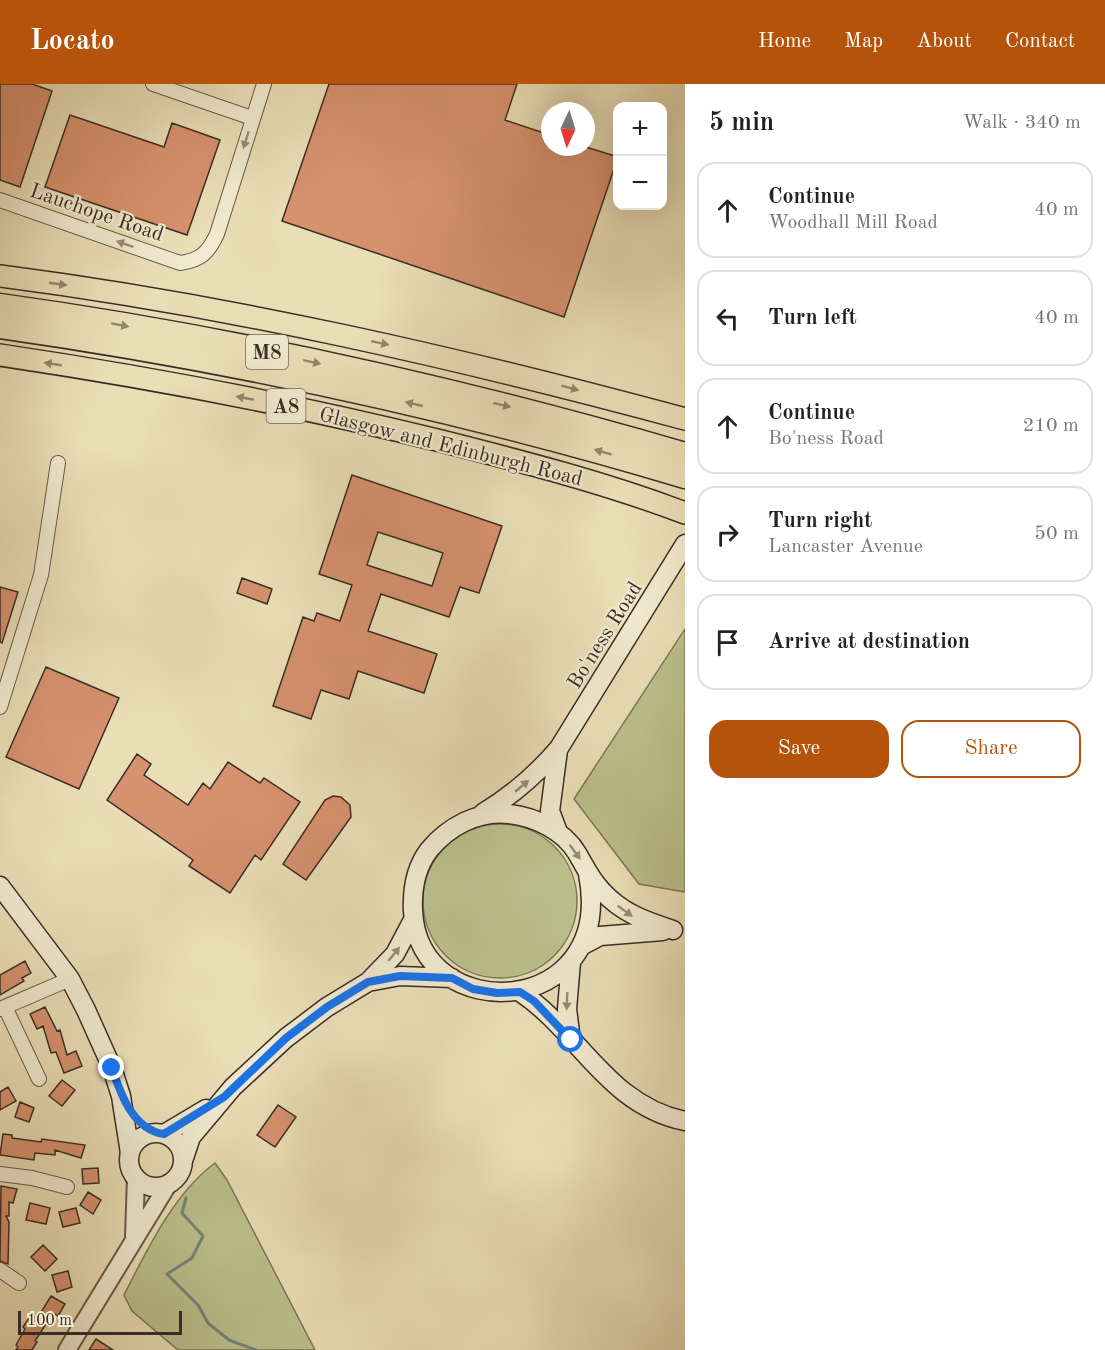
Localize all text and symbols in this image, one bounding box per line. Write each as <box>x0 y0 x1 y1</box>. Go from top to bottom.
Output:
text: Locato <box>30 28 115 56</box>
text: Home <box>758 31 811 52</box>
text: Map <box>844 31 883 52</box>
text: About <box>916 31 972 52</box>
text: Contact <box>1005 31 1075 52</box>
north arrow <box>541 102 595 156</box>
map controls <box>613 102 667 210</box>
button: + <box>613 102 667 156</box>
text: 5 min <box>709 110 774 136</box>
text: Walk · 340 m <box>962 113 1081 133</box>
one-way arrow <box>241 131 250 149</box>
button: − <box>613 156 667 210</box>
street label: Lauchope Road <box>27 181 166 246</box>
text: Continue <box>768 186 855 208</box>
icon: ahead <box>711 194 744 227</box>
text: 40 m <box>1034 200 1079 220</box>
text: Woodhall Mill Road <box>768 213 938 233</box>
one-way arrow <box>116 238 134 248</box>
one-way arrow <box>49 280 68 289</box>
icon: left <box>711 302 744 335</box>
text: Turn left <box>768 307 857 329</box>
text: 40 m <box>1034 308 1079 328</box>
one-way arrow <box>111 321 130 330</box>
road number: M8 <box>246 335 288 369</box>
one-way arrow <box>371 339 390 348</box>
one-way arrow <box>302 357 321 367</box>
one-way arrow <box>44 359 63 368</box>
one-way arrow <box>561 384 579 394</box>
road number: A8 <box>266 389 306 423</box>
one-way arrow <box>236 393 255 402</box>
one-way arrow <box>404 399 423 408</box>
one-way arrow <box>492 401 511 411</box>
text: Continue <box>768 402 855 424</box>
street label: Glasgow and Edinburgh Road <box>317 404 585 490</box>
icon: ahead <box>711 410 744 443</box>
text: 210 m <box>1023 416 1079 436</box>
text: Bo'ness Road <box>768 429 884 449</box>
one-way arrow <box>594 447 612 456</box>
text: Turn right <box>768 510 872 532</box>
icon: right <box>711 518 744 551</box>
text: 50 m <box>1034 524 1079 544</box>
text: Lancaster Avenue <box>768 537 923 557</box>
street label: Bo'ness Road <box>564 579 646 693</box>
icon: arrive <box>711 626 744 659</box>
text: Arrive at destination <box>768 631 970 653</box>
button: Save <box>709 720 889 778</box>
button: Share <box>901 720 1081 778</box>
one-way arrow <box>514 780 530 793</box>
one-way arrow <box>569 843 581 859</box>
one-way arrow <box>617 904 632 916</box>
one-way arrow <box>388 946 400 961</box>
one-way arrow <box>563 991 572 1010</box>
route start <box>557 1026 583 1052</box>
route end <box>98 1054 124 1080</box>
scale bar <box>18 1308 182 1336</box>
text: 100 m <box>27 1313 72 1329</box>

